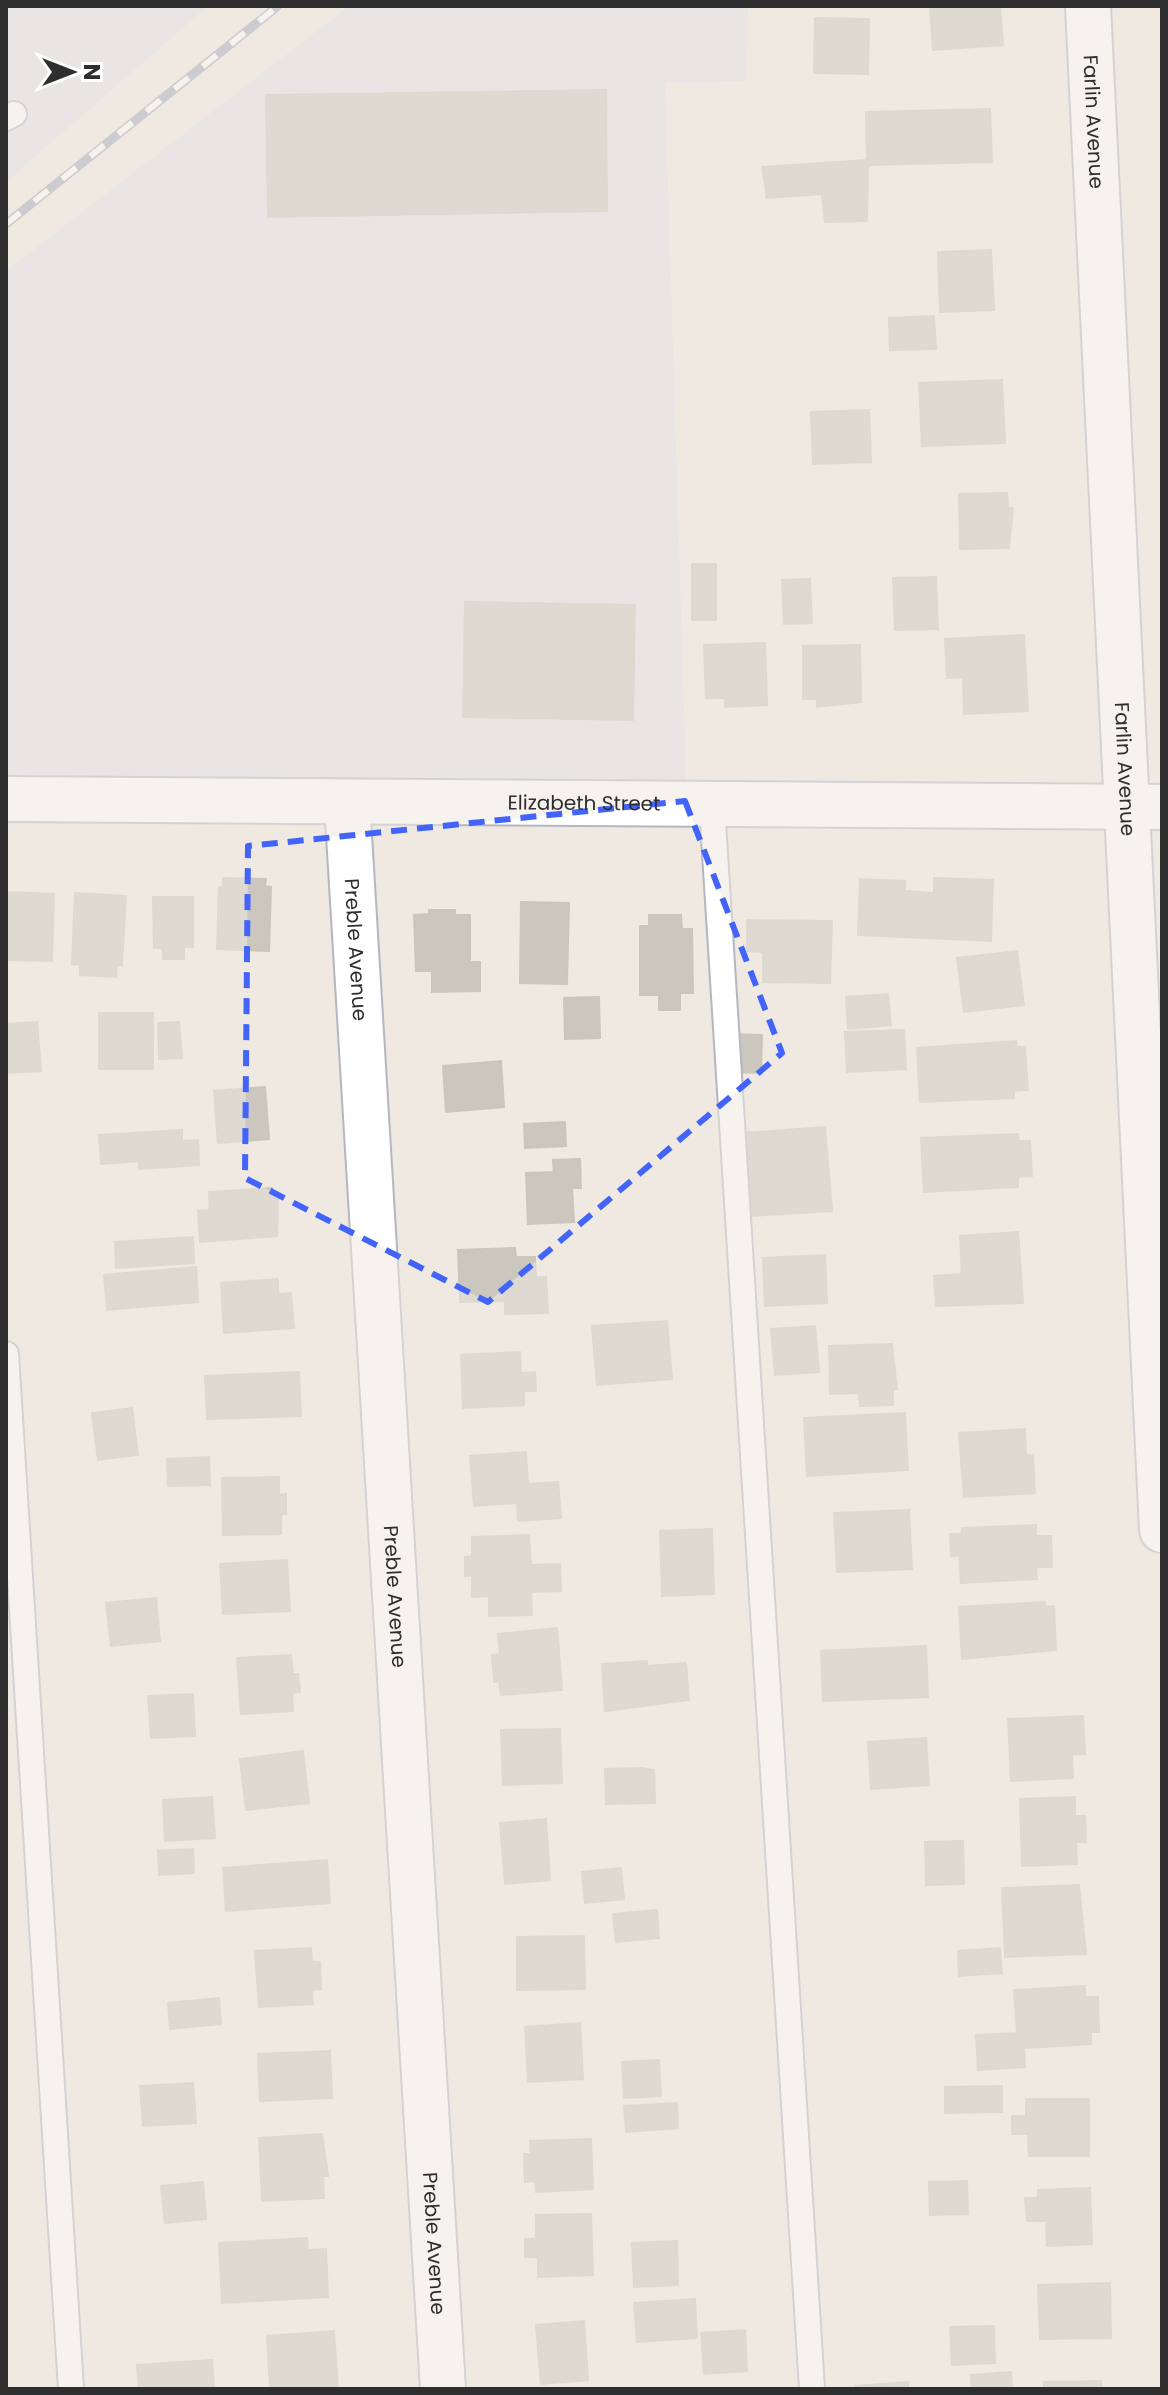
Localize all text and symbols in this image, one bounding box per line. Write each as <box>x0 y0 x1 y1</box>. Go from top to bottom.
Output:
north arrow <box>32 32 112 112</box>
street label: Farlin Avenue <box>1076 54 1111 190</box>
text: N <box>76 64 107 80</box>
street label: Farlin Avenue <box>1108 701 1142 837</box>
street label: Elizabeth Street <box>508 788 660 818</box>
street label: Preble Avenue <box>338 878 374 1022</box>
street label: Preble Avenue <box>377 1524 413 1669</box>
street label: Preble Avenue <box>416 2171 452 2315</box>

